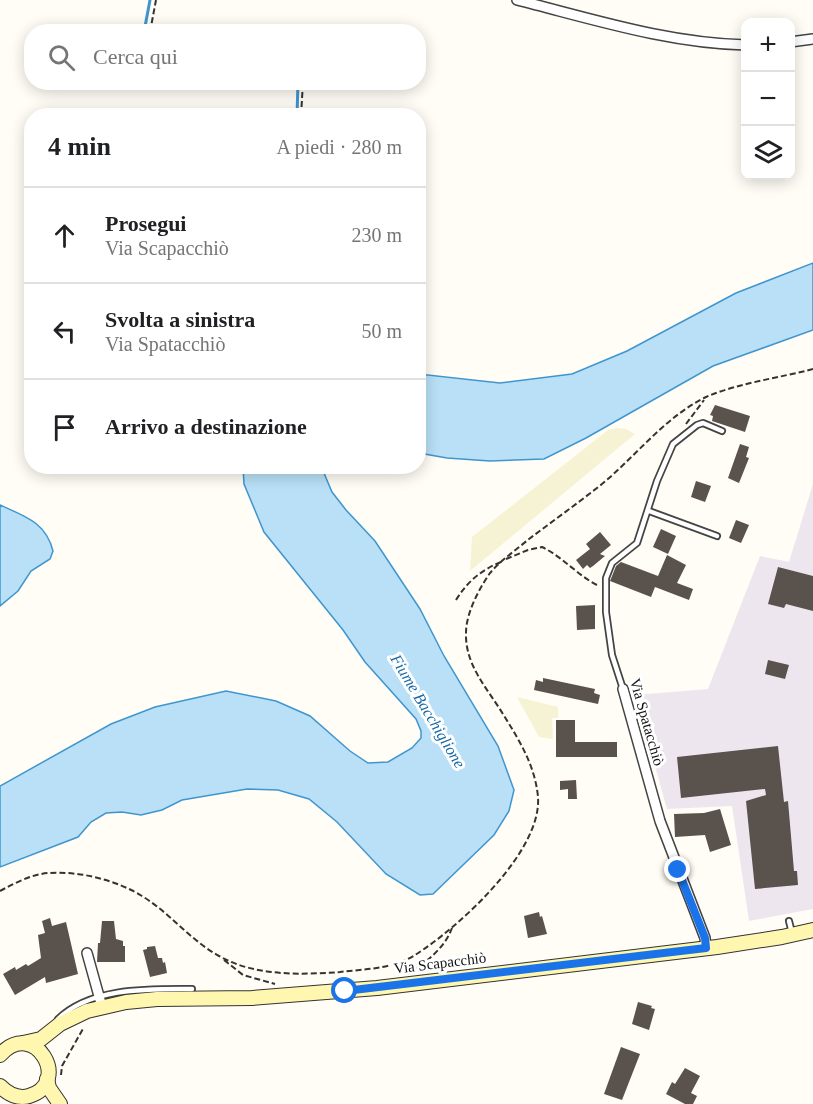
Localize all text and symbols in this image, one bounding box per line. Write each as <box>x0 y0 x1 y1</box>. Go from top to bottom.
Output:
map controls <box>741 18 795 180</box>
button: + <box>741 18 795 72</box>
search box <box>24 24 426 90</box>
icon: search <box>45 41 78 74</box>
text: Cerca qui <box>93 44 178 69</box>
button: − <box>741 72 795 126</box>
button: layers <box>741 126 795 180</box>
text: 4 min <box>48 132 111 161</box>
text: A piedi · 280 m <box>276 136 402 158</box>
text: Prosegui <box>105 211 186 236</box>
icon: ahead <box>48 219 81 252</box>
text: 230 m <box>351 224 402 246</box>
text: Via Scapacchiò <box>105 237 229 259</box>
text: Svolta a sinistra <box>105 307 255 332</box>
icon: left <box>48 315 81 348</box>
text: 50 m <box>361 320 402 342</box>
text: Via Spatacchiò <box>105 333 225 355</box>
icon: arrive <box>48 411 81 444</box>
text: Arrivo a destinazione <box>105 414 307 439</box>
water label: Fiume Bacchiglione <box>386 650 469 771</box>
street label: Via Spatacchiò <box>627 676 667 768</box>
route end <box>664 856 690 882</box>
street label: Via Scapacchiò <box>393 949 487 977</box>
route start <box>331 977 357 1003</box>

